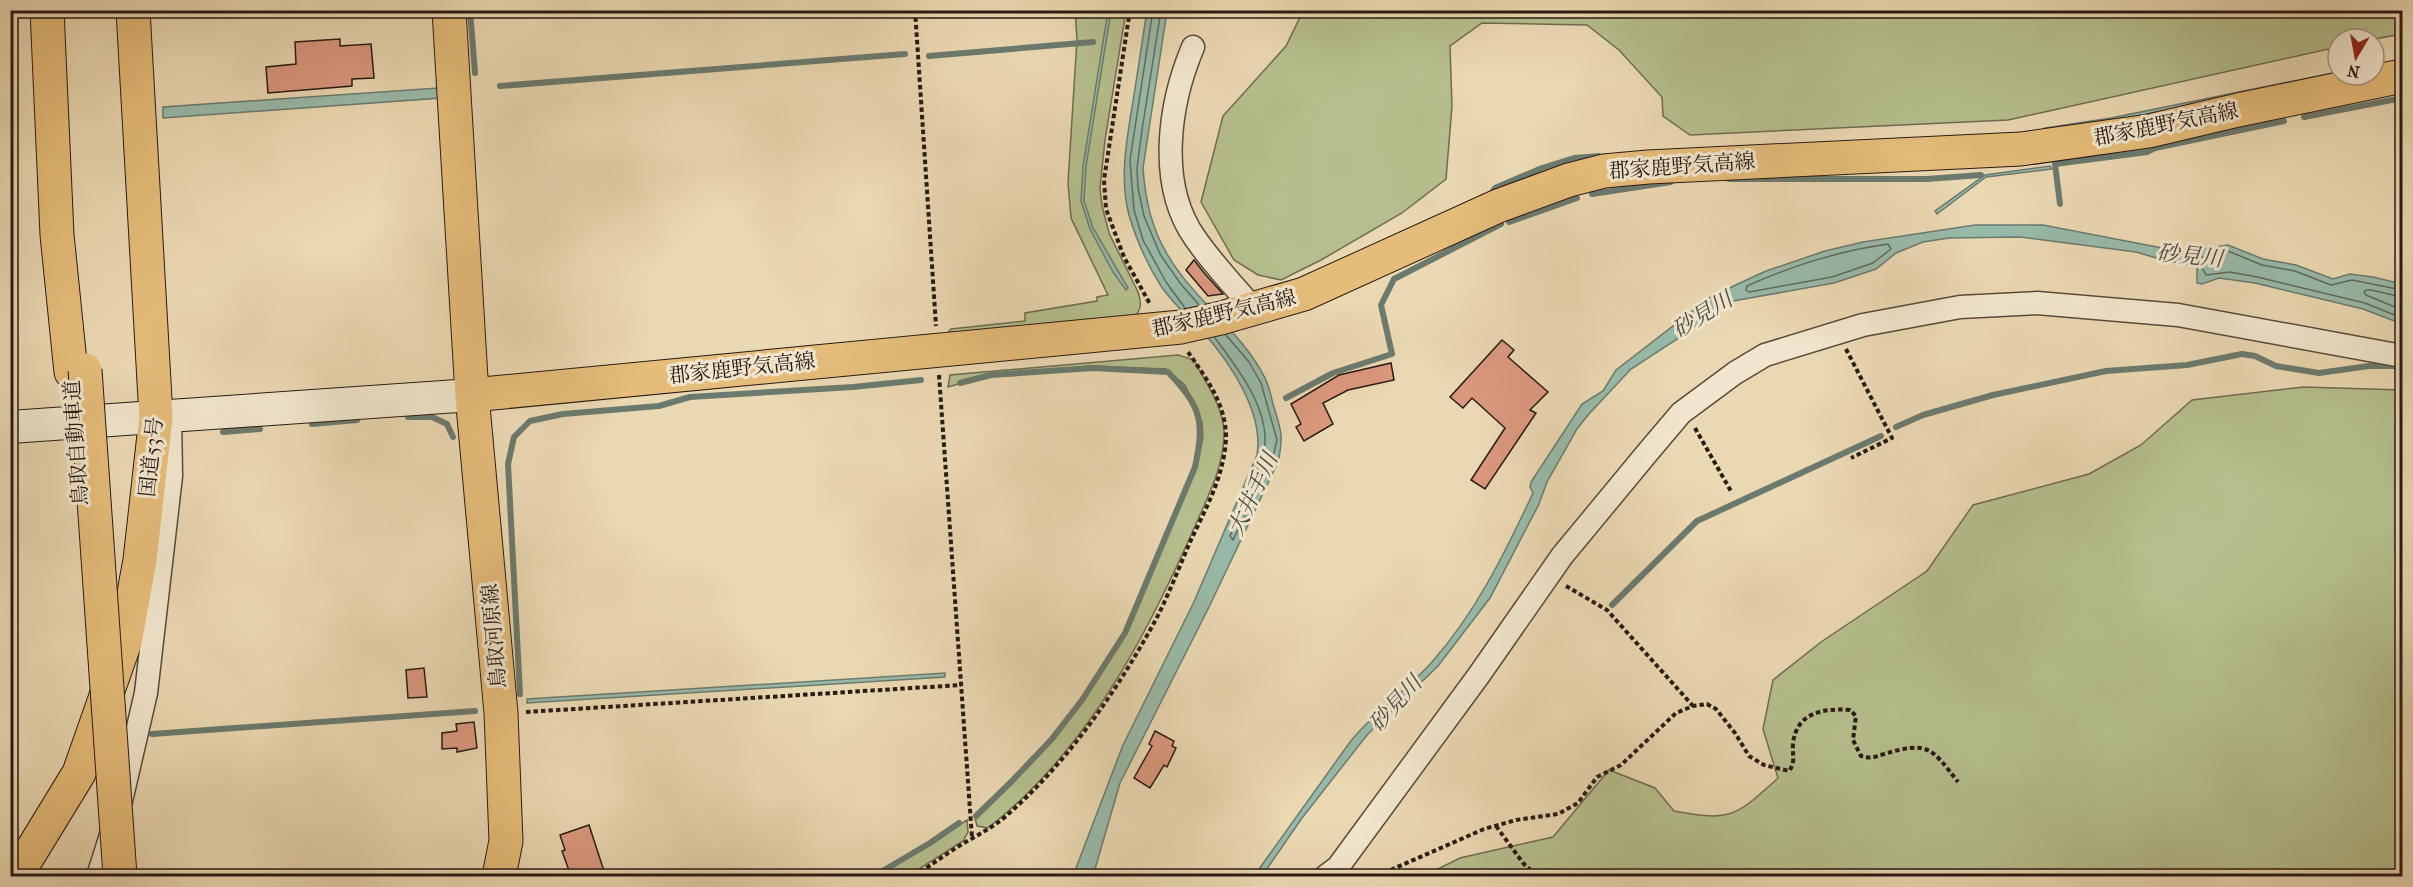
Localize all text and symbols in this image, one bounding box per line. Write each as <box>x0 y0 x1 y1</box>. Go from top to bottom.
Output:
north arrow <box>2326 27 2386 87</box>
text: N <box>2345 61 2361 82</box>
street label: 郡家鹿野気高線 <box>2092 98 2240 150</box>
street label: 郡家鹿野気高線 <box>1608 149 1756 183</box>
water label: 砂見川 <box>2156 240 2226 273</box>
street label: 郡家鹿野気高線 <box>1150 285 1298 341</box>
water label: 砂見川 <box>1668 285 1739 343</box>
street label: 郡家鹿野気高線 <box>668 348 816 388</box>
street label: 鳥取自動車道 <box>60 379 92 507</box>
street label: 国道53号 <box>135 416 167 498</box>
water label: 大井手川 <box>1223 447 1284 540</box>
street label: 鳥取河原線 <box>477 583 511 689</box>
water label: 砂見川 <box>1364 669 1429 737</box>

